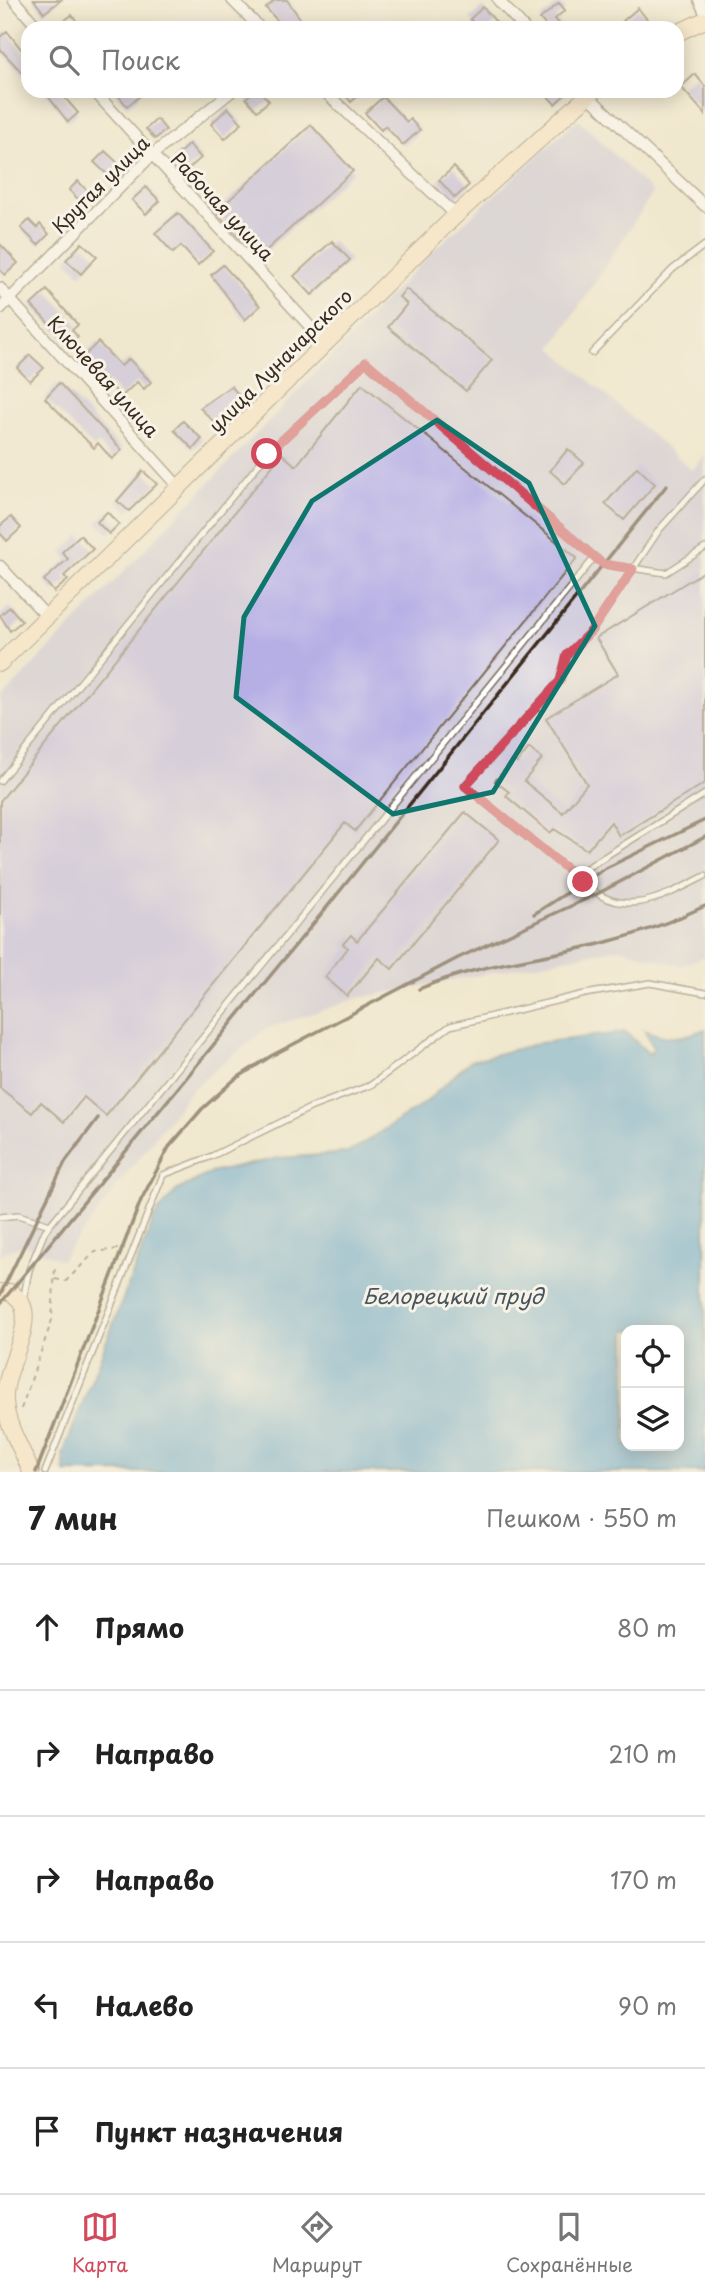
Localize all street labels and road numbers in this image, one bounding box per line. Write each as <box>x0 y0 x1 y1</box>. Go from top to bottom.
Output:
street label: Крутая улица <box>45 129 155 239</box>
street label: Рабочая улица <box>165 145 281 267</box>
street label: улица Луначарского <box>202 282 358 438</box>
street label: Ключевая улица <box>42 309 166 443</box>

